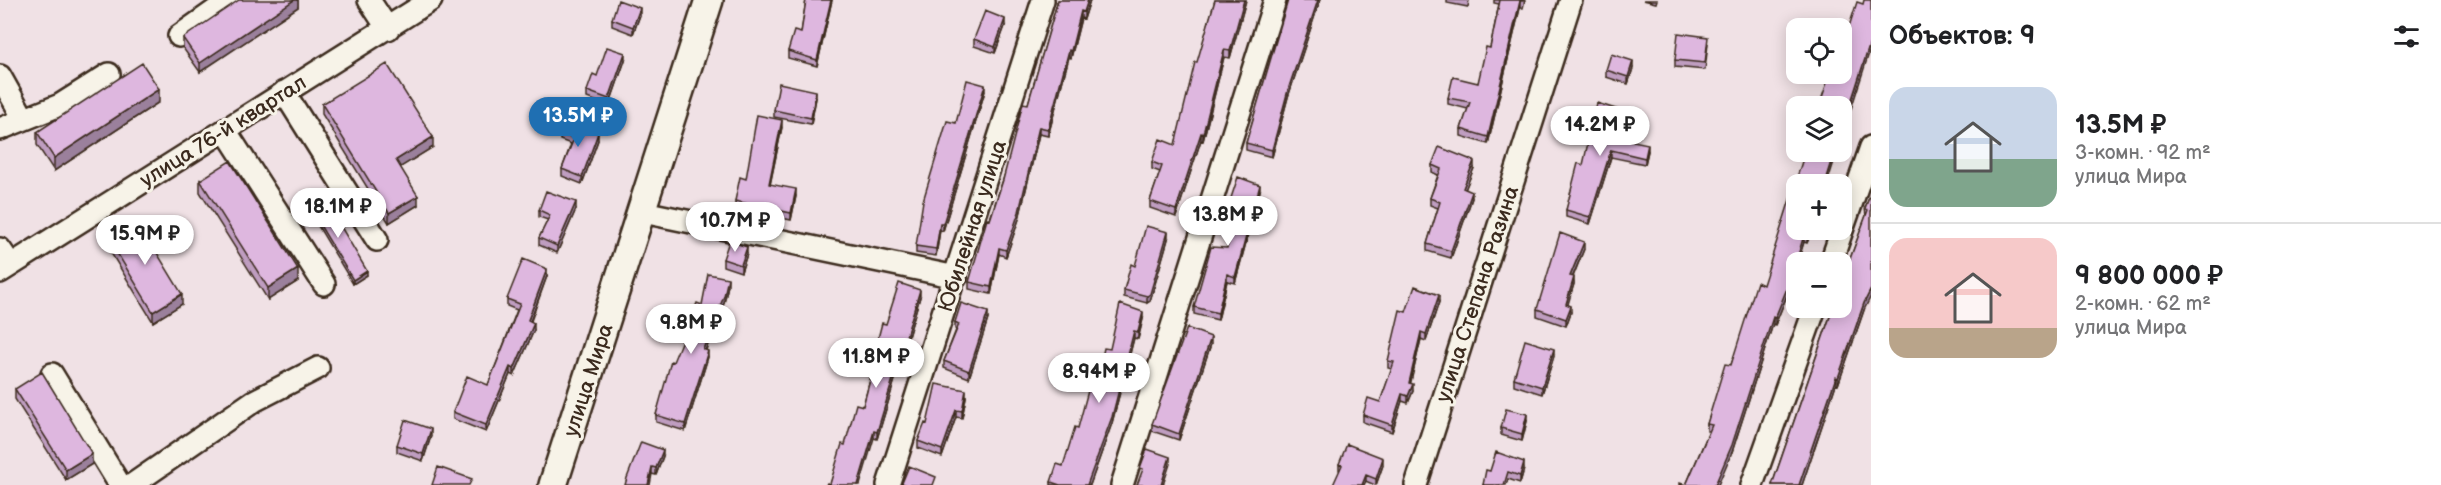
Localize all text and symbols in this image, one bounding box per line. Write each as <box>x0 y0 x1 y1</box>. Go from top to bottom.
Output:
map controls <box>1786 18 1852 318</box>
button: locate <box>1786 18 1852 84</box>
icon: filters <box>2390 20 2423 53</box>
text: Объектов: 9 <box>1889 21 2035 52</box>
street label: улица 76-й квартал <box>135 70 311 193</box>
button: layers <box>1786 96 1852 162</box>
pin: 13.5M ₽ <box>523 97 633 148</box>
text: 13.5M ₽ <box>543 104 613 128</box>
pin: 14.2M ₽ <box>1545 106 1655 157</box>
text: 13.5M ₽ <box>2075 110 2166 141</box>
icon: home <box>1937 111 2009 183</box>
text: 14.2M ₽ <box>1565 113 1635 137</box>
street label: Юбилейная улица <box>933 137 1012 315</box>
text: 3-комн. · 92 m² <box>2075 141 2211 165</box>
text: улица Мира <box>2075 165 2187 189</box>
button: + <box>1786 174 1852 240</box>
street label: улица Степана Разина <box>1431 182 1524 405</box>
pin: 18.1M ₽ <box>283 188 393 239</box>
text: 18.1M ₽ <box>304 195 372 219</box>
pin: 13.8M ₽ <box>1173 196 1283 247</box>
pin: 10.7M ₽ <box>680 202 790 253</box>
text: 13.8M ₽ <box>1193 203 1263 227</box>
text: 10.7M ₽ <box>700 209 770 233</box>
pin: 15.9M ₽ <box>90 215 200 266</box>
text: 15.9M ₽ <box>110 222 180 246</box>
button: − <box>1786 252 1852 318</box>
text: 9 800 000 ₽ <box>2075 261 2223 292</box>
icon: home <box>1937 262 2009 334</box>
text: 2-комн. · 62 m² <box>2075 292 2211 316</box>
pin: 9.8M ₽ <box>642 304 740 355</box>
text: 9.8M ₽ <box>660 311 722 335</box>
text: улица Мира <box>2075 316 2187 340</box>
street label: улица Мира <box>558 320 619 440</box>
pin: 11.8M ₽ <box>821 338 931 389</box>
text: 11.8M ₽ <box>842 345 910 369</box>
pin: 8.94M ₽ <box>1044 353 1154 404</box>
text: 8.94M ₽ <box>1062 360 1136 384</box>

